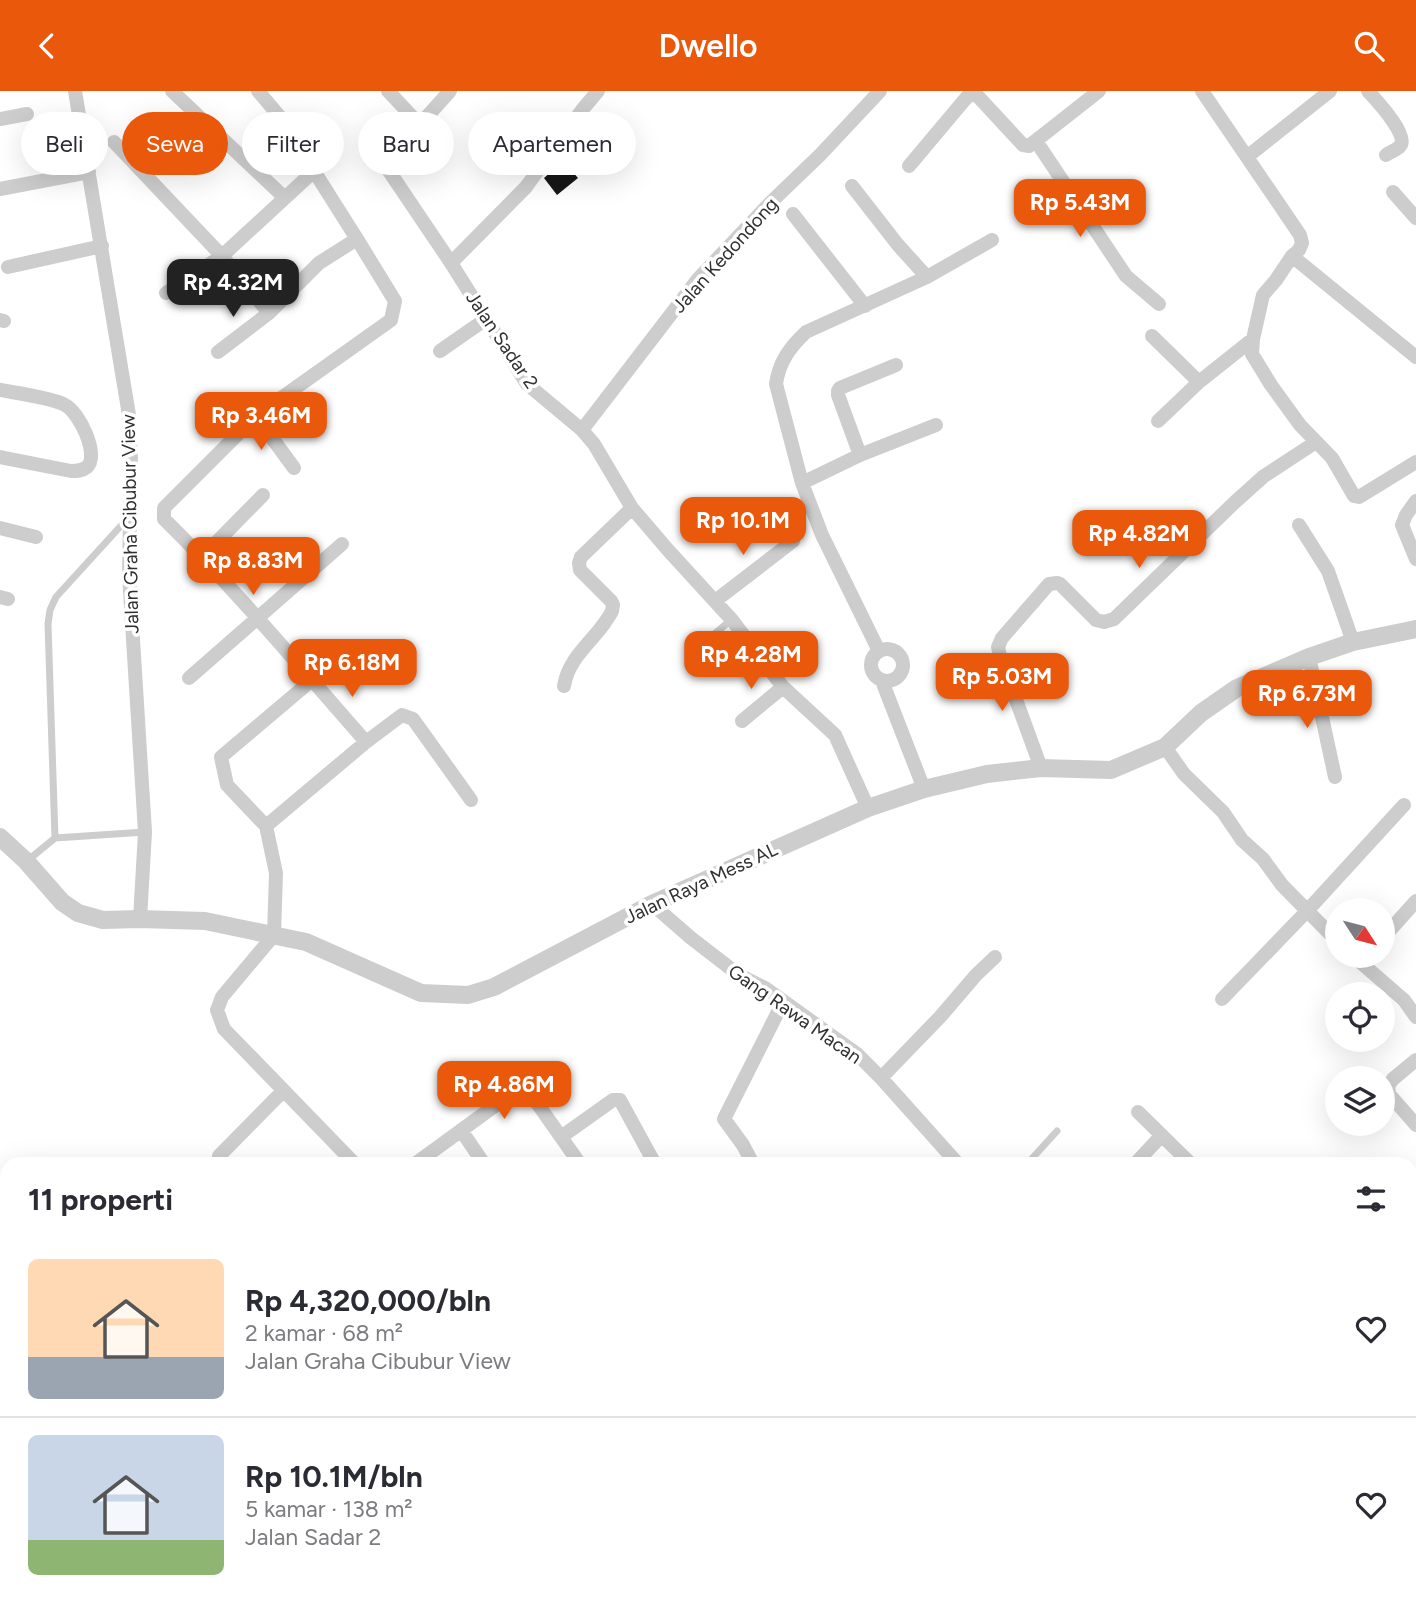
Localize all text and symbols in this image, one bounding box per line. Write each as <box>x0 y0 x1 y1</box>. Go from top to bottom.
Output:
icon: back <box>28 27 66 65</box>
text: Dwello <box>658 27 758 65</box>
icon: search <box>1350 27 1388 65</box>
chip: Beli <box>21 112 108 175</box>
chip: Sewa <box>122 112 228 175</box>
chip: Filter <box>242 112 344 175</box>
chip: Baru <box>358 112 454 175</box>
chip: Apartemen <box>468 112 636 175</box>
pin: Rp 5.43M <box>1008 179 1152 239</box>
text: Rp 5.43M <box>1030 188 1130 216</box>
street label: Jalan Kedondong <box>667 193 783 317</box>
pin: Rp 4.32M <box>161 259 305 319</box>
text: Rp 4.32M <box>183 268 283 296</box>
street label: Jalan Sadar 2 <box>461 287 543 393</box>
pin: Rp 3.46M <box>189 393 333 452</box>
text: Rp 3.46M <box>211 401 311 429</box>
street label: Jalan Graha Cibubur View <box>117 414 143 634</box>
pin: Rp 10.1M <box>671 497 815 557</box>
text: Rp 10.1M <box>696 506 790 534</box>
pin: Rp 4.82M <box>1067 511 1211 570</box>
text: Rp 4.82M <box>1088 519 1190 547</box>
pin: Rp 8.83M <box>181 538 325 597</box>
text: Rp 8.83M <box>203 546 303 574</box>
pin: Rp 4.28M <box>679 631 823 691</box>
pin: Rp 6.18M <box>280 639 424 699</box>
text: Rp 4.28M <box>700 640 802 668</box>
text: Rp 6.18M <box>304 648 400 676</box>
pin: Rp 5.03M <box>930 653 1074 713</box>
text: Rp 5.03M <box>952 662 1052 690</box>
pin: Rp 6.73M <box>1235 671 1379 730</box>
text: Rp 6.73M <box>1258 679 1356 707</box>
street label: Jalan Raya Mess AL <box>621 837 781 928</box>
north arrow <box>1325 898 1395 968</box>
map controls <box>1325 898 1395 1136</box>
street label: Gang Rawa Macan <box>724 959 866 1069</box>
button: locate <box>1325 982 1395 1052</box>
pin: Rp 4.86M <box>432 1061 576 1121</box>
button: layers <box>1325 1066 1395 1136</box>
text: Rp 4.86M <box>453 1070 555 1098</box>
icon: filters <box>1352 1180 1390 1218</box>
text: 11 properti <box>28 1181 173 1218</box>
text: Rp 4,320,000/bln <box>245 1282 491 1319</box>
icon: home <box>84 1287 168 1371</box>
icon: heart <box>1352 1310 1390 1348</box>
text: 2 kamar · 68 m² <box>245 1319 403 1347</box>
text: Jalan Graha Cibubur View <box>245 1347 511 1375</box>
text: Rp 10.1M/bln <box>245 1458 423 1495</box>
icon: home <box>84 1463 168 1547</box>
icon: heart <box>1352 1486 1390 1524</box>
text: 5 kamar · 138 m² <box>245 1495 413 1523</box>
text: Jalan Sadar 2 <box>245 1523 381 1551</box>

